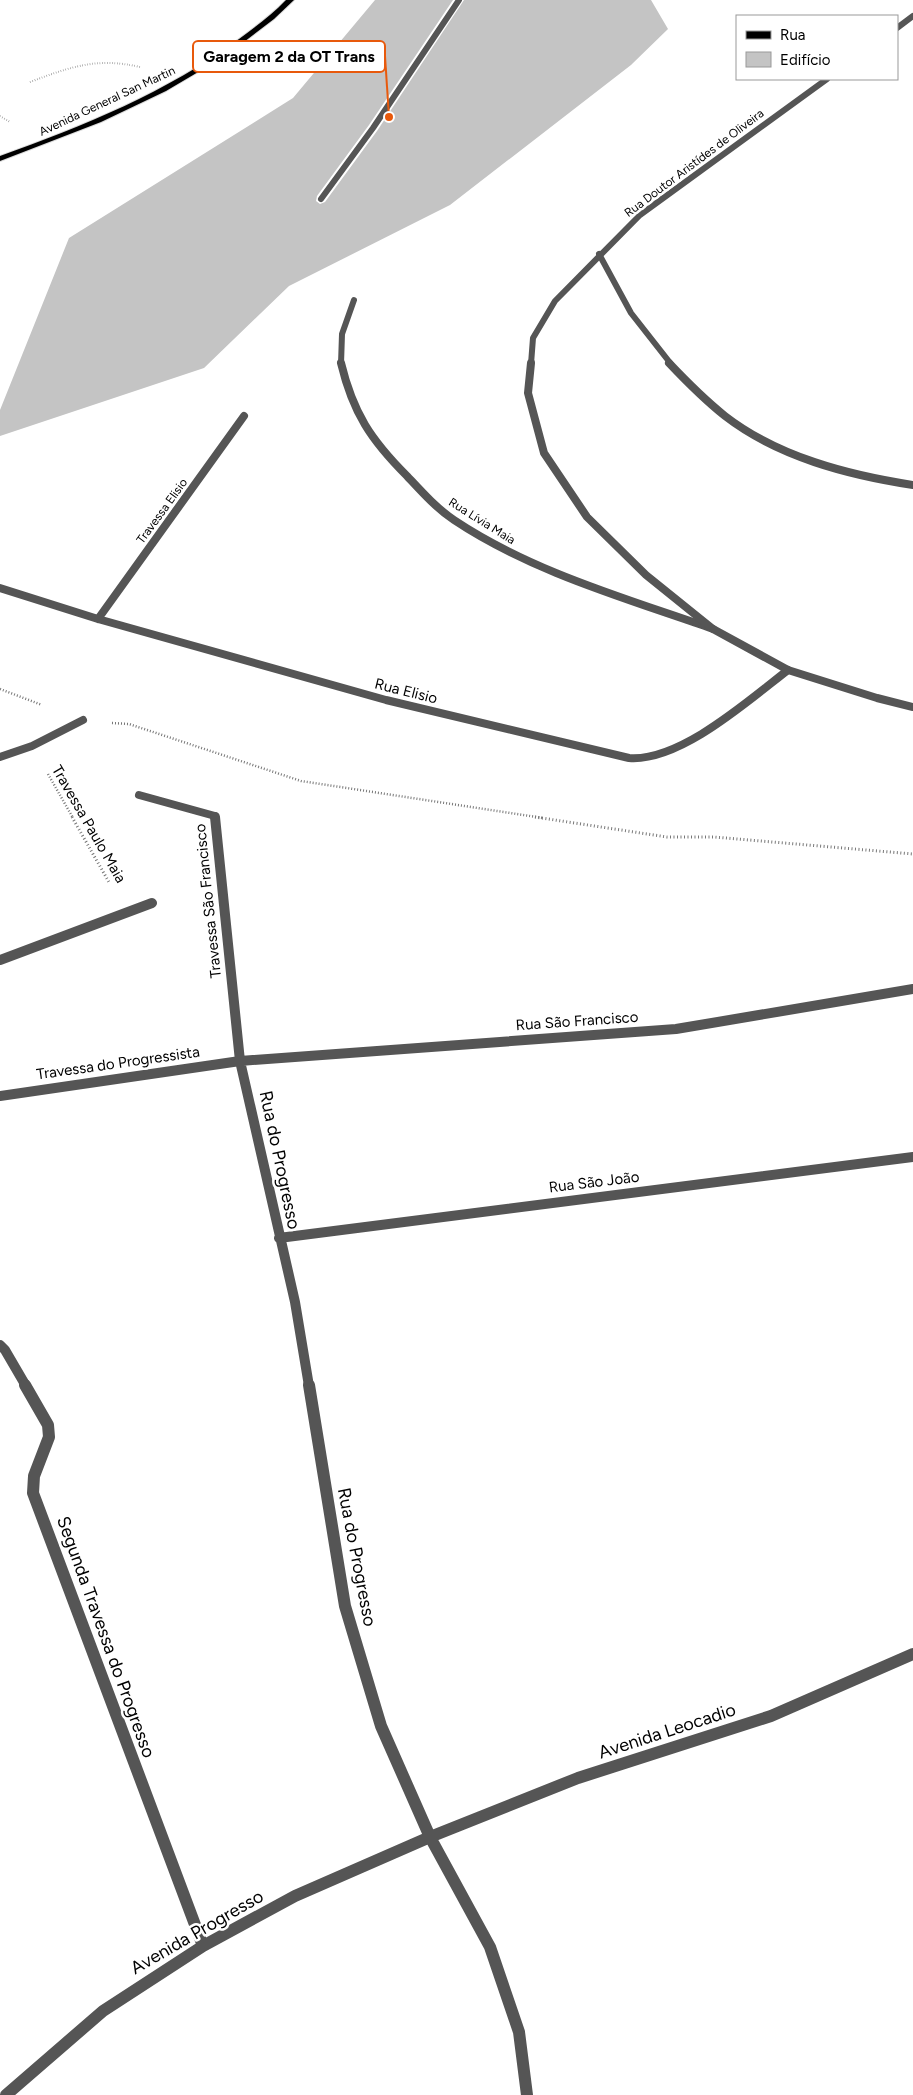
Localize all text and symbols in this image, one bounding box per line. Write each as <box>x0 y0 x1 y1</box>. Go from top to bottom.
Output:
legend <box>736 15 898 80</box>
text: Rua <box>780 26 805 44</box>
callout: Garagem 2 da OT Trans <box>193 41 385 72</box>
text: Garagem 2 da OT Trans <box>203 47 375 66</box>
text: Edifício <box>780 51 831 69</box>
street label: Avenida General San Martin <box>37 63 177 139</box>
street label: Rua Doutor Aristídes de Oliveira <box>622 106 766 220</box>
street label: Travessa Elisio <box>134 476 190 546</box>
street label: Rua Lívia Maia <box>446 495 518 547</box>
street label: Rua Elisio <box>373 675 439 708</box>
street label: Travessa Paulo Maia <box>48 762 130 886</box>
street label: Travessa São Francisco <box>191 823 225 979</box>
street label: Rua São Francisco <box>515 1008 639 1034</box>
street label: Travessa do Progressista <box>35 1043 201 1083</box>
street label: Rua do Progresso <box>255 1089 305 1231</box>
street label: Rua São João <box>548 1167 641 1196</box>
street label: Rua do Progresso <box>333 1486 381 1628</box>
street label: Segunda Travessa do Progresso <box>52 1513 160 1761</box>
street label: Avenida Leocadio <box>596 1698 738 1764</box>
street label: Avenida Progresso <box>127 1885 267 1979</box>

